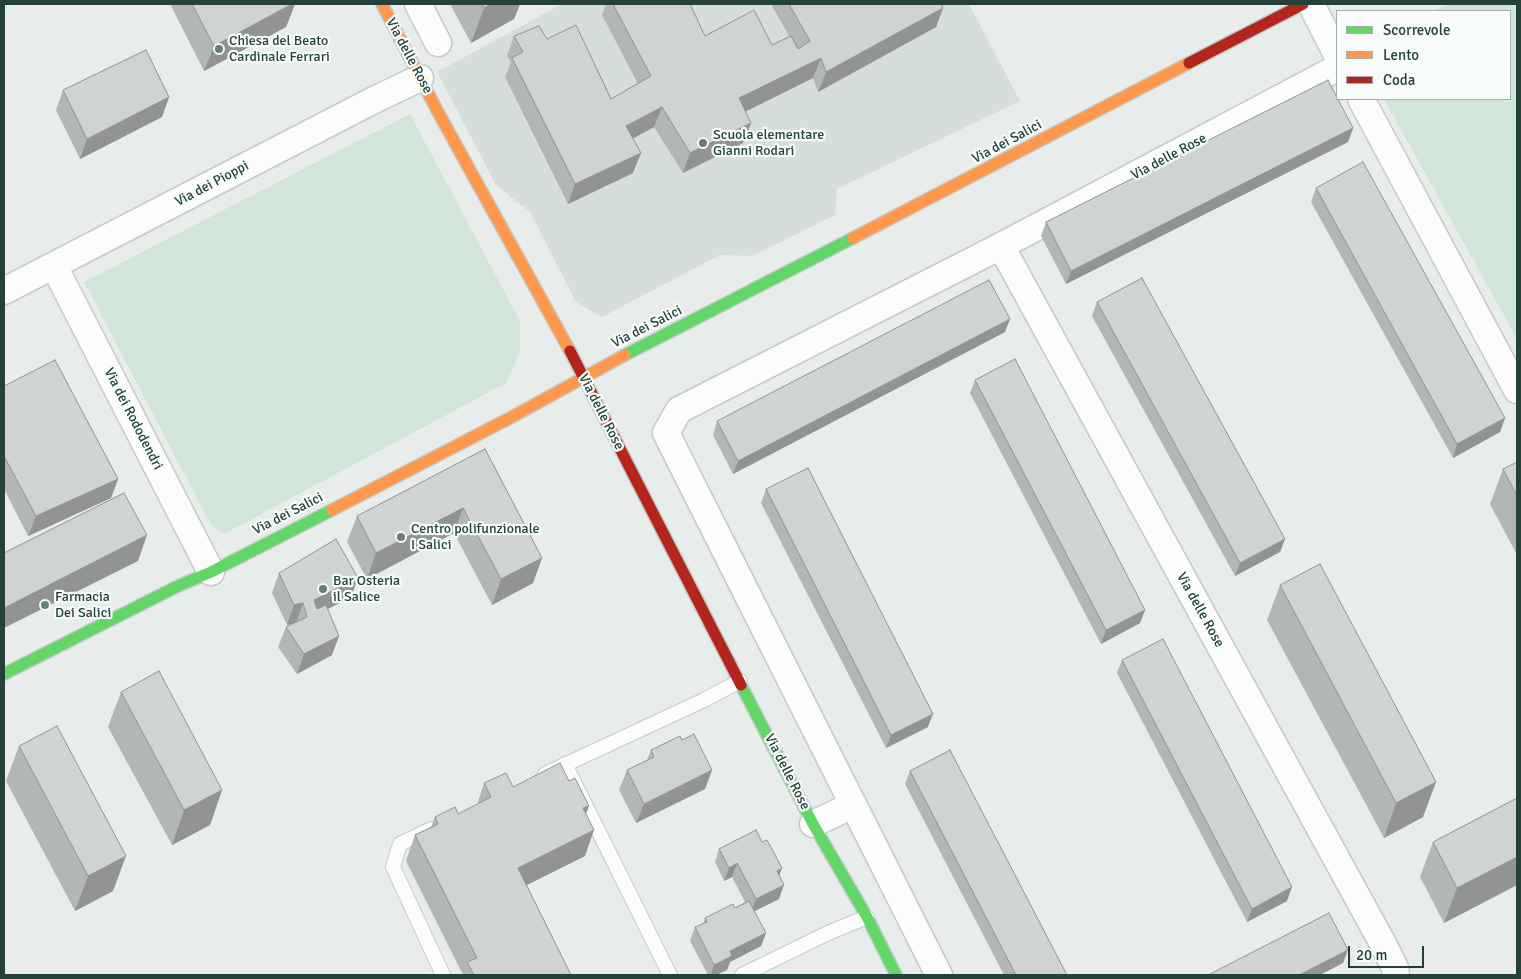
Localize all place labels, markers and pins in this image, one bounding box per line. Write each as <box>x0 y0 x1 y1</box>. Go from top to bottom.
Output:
place label: Chiesa del Beato Cardinale Ferrari <box>229 33 330 65</box>
marker: Chiesa del Beato Cardinale Ferrari <box>213 43 225 55</box>
place label: Scuola elementare Gianni Rodari <box>713 127 824 160</box>
marker: Scuola elementare Gianni Rodari <box>697 137 709 149</box>
place label: Centro polifunzionale I Salici <box>411 521 540 554</box>
marker: Centro polifunzionale I Salici <box>395 531 407 543</box>
place label: Bar Osteria il Salice <box>333 573 400 606</box>
marker: Bar Osteria il Salice <box>317 583 329 595</box>
place label: Farmacia Dei Salici <box>55 589 111 622</box>
marker: Farmacia Dei Salici <box>39 599 51 611</box>

